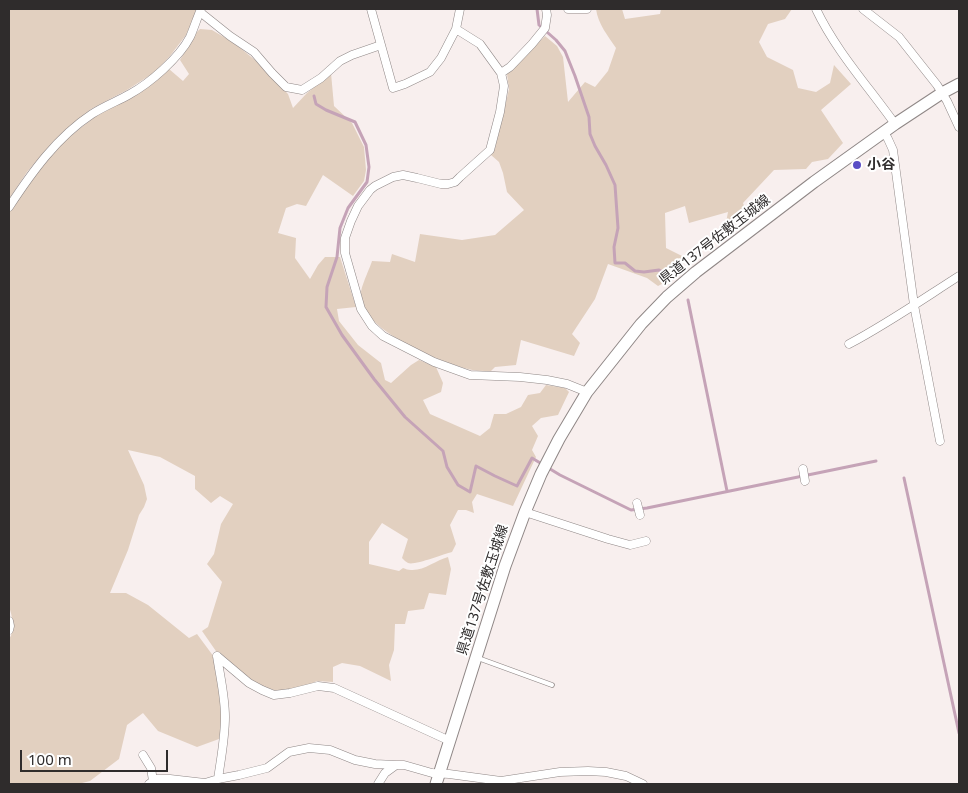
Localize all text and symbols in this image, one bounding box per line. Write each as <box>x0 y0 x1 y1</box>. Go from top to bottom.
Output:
place label: 小谷 <box>867 157 895 173</box>
marker: 小谷 <box>851 159 863 171</box>
street label: 県道137号佐敷玉城線 <box>656 192 774 288</box>
street label: 県道137号佐敷玉城線 <box>454 523 512 657</box>
scale bar <box>22 740 170 772</box>
text: 100 m <box>28 749 72 769</box>

